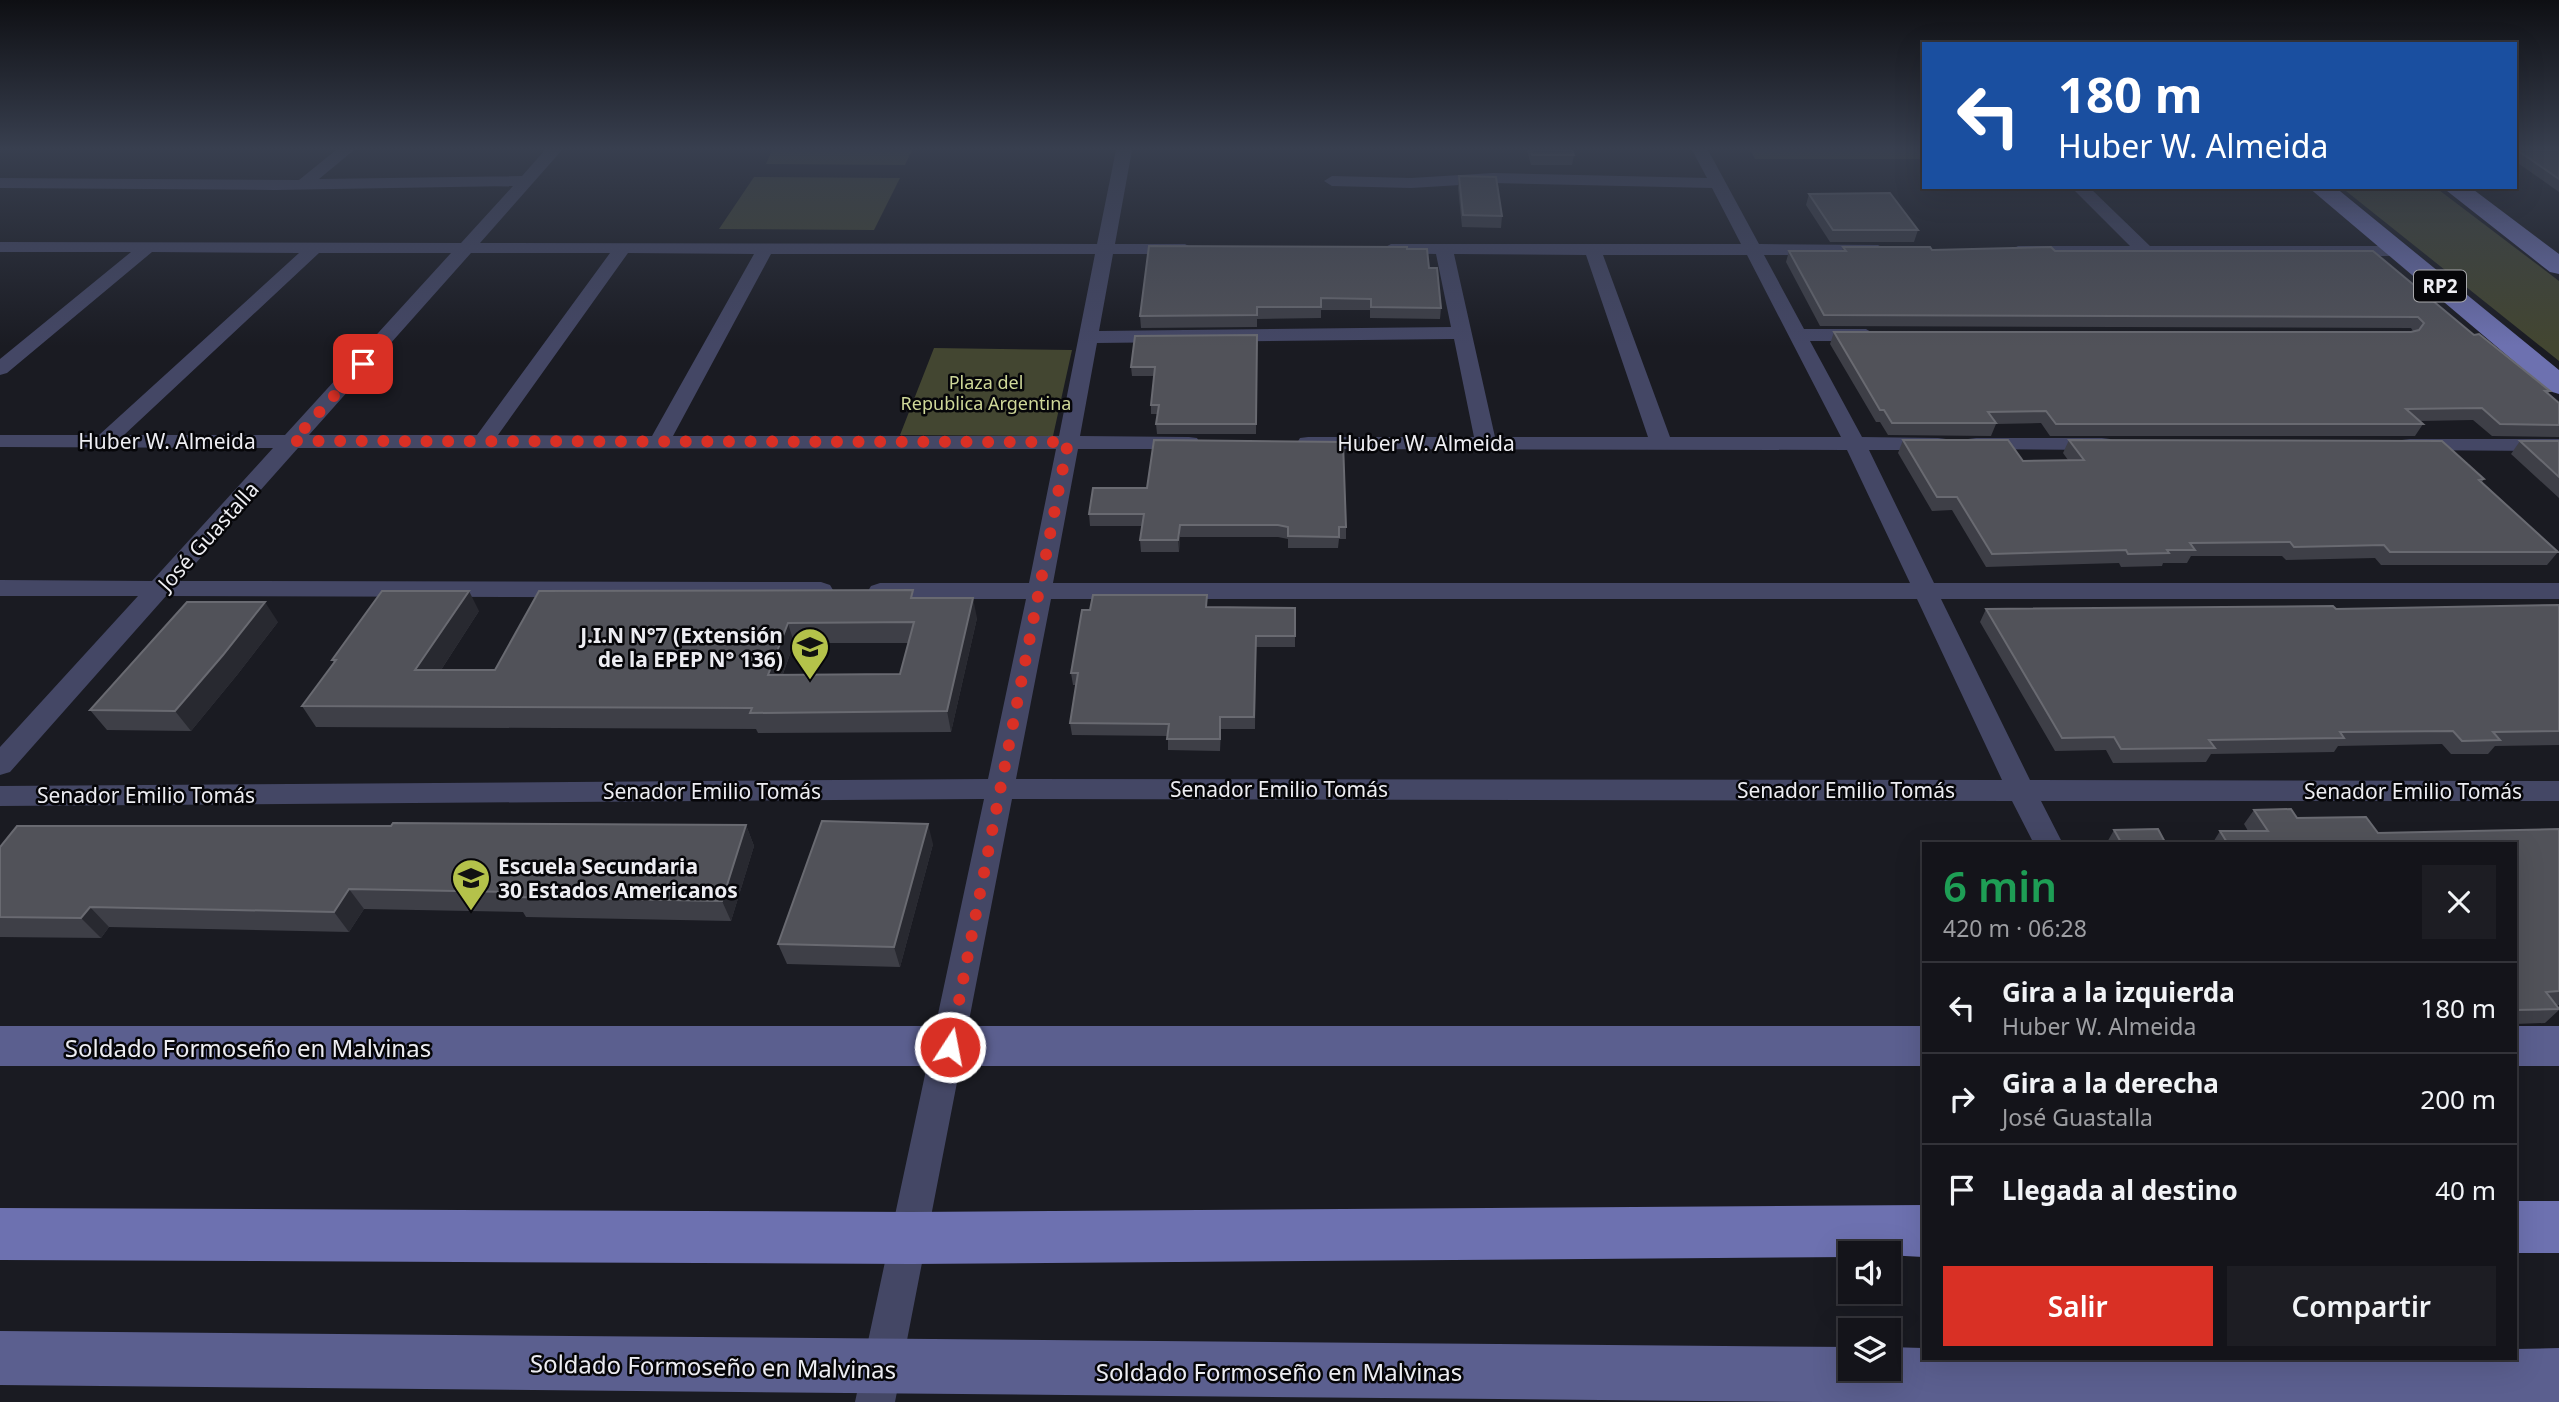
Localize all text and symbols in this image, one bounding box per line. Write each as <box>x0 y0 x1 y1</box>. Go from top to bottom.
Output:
text: 180 m <box>2058 61 2203 127</box>
icon: left <box>1943 70 2034 161</box>
text: Huber W. Almeida <box>2058 124 2328 167</box>
road number: RP2 <box>2414 270 2466 302</box>
pin <box>333 334 393 394</box>
icon: arrive <box>344 345 382 383</box>
park label: Plaza del Republica Argentina <box>901 370 1071 415</box>
street label: Huber W. Almeida <box>78 427 256 455</box>
street label: Huber W. Almeida <box>1337 429 1515 457</box>
street label: José Guastalla <box>150 475 265 598</box>
place label: J.I.N N°7 (Extensión de la EPEP N° 136) <box>578 621 783 673</box>
school or university icon: J.I.N N°7 (Extensión de la EPEP N° 136) <box>789 626 831 681</box>
street label: Senador Emilio Tomás <box>1170 775 1388 803</box>
street label: Senador Emilio Tomás <box>1737 776 1955 804</box>
street label: Senador Emilio Tomás <box>603 777 821 805</box>
street label: Senador Emilio Tomás <box>2304 777 2522 805</box>
street label: Senador Emilio Tomás <box>37 781 255 809</box>
place label: Escuela Secundaria 30 Estados Americanos <box>498 852 738 904</box>
school or university icon: Escuela Secundaria 30 Estados Americanos <box>450 857 492 912</box>
text: 6 min <box>1943 857 2057 914</box>
button: close <box>2422 865 2496 939</box>
text: 420 m · 06:28 <box>1943 912 2087 944</box>
text: Gira a la izquierda <box>2002 974 2235 1010</box>
icon: left <box>1943 989 1981 1027</box>
text: 180 m <box>2420 990 2496 1026</box>
position arrow <box>913 1010 987 1084</box>
text: Huber W. Almeida <box>2002 1010 2196 1042</box>
street label: Soldado Formoseño en Malvinas <box>65 1031 431 1064</box>
text: Gira a la derecha <box>2002 1065 2219 1101</box>
icon: right <box>1943 1080 1981 1118</box>
text: 200 m <box>2420 1081 2496 1117</box>
text: José Guastalla <box>2002 1101 2153 1133</box>
icon: arrive <box>1943 1171 1981 1209</box>
text: Llegada al destino <box>2002 1172 2238 1208</box>
text: 40 m <box>2435 1172 2496 1208</box>
map controls <box>1838 1241 1901 1381</box>
button: sound <box>1838 1241 1901 1304</box>
button: Salir <box>1943 1266 2213 1346</box>
button: Compartir <box>2227 1266 2496 1346</box>
button: layers <box>1838 1318 1901 1381</box>
street label: Soldado Formoseño en Malvinas <box>530 1346 896 1386</box>
street label: Soldado Formoseño en Malvinas <box>1096 1355 1462 1388</box>

